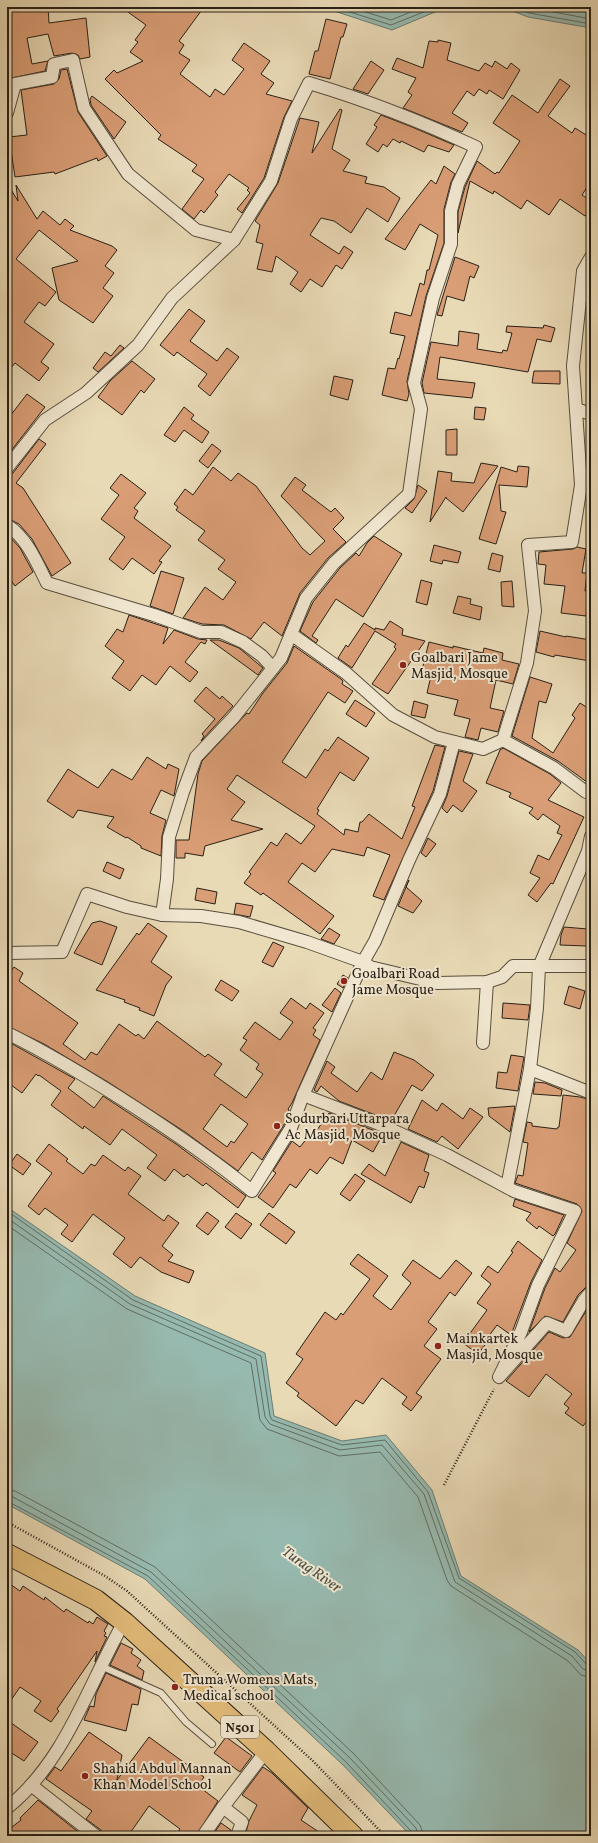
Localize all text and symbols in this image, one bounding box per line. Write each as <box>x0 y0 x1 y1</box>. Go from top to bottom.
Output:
place label: Goalbari Jame Masjid, Mosque <box>411 649 508 684</box>
marker: Goalbari Jame Masjid, Mosque <box>398 660 408 670</box>
place label: Goalbari Road Jame Mosque <box>352 965 440 1000</box>
marker: Goalbari Road Jame Mosque <box>339 976 349 986</box>
place label: Sodurbari Uttarpara Ac Masjid, Mosque <box>285 1110 409 1145</box>
marker: Sodurbari Uttarpara Ac Masjid, Mosque <box>272 1121 282 1131</box>
place label: Mainkartek Masjid, Mosque <box>446 1330 543 1365</box>
marker: Mainkartek Masjid, Mosque <box>433 1341 443 1351</box>
water label: Turag River <box>277 1542 345 1599</box>
place label: Truma Womens Mats, Medical school <box>183 1671 317 1706</box>
marker: Truma Womens Mats, Medical school <box>170 1682 180 1692</box>
road number: N501 <box>221 1716 259 1738</box>
place label: Shahid Abdul Mannan Khan Model School <box>93 1760 232 1795</box>
marker: Shahid Abdul Mannan Khan Model School <box>80 1771 90 1781</box>

